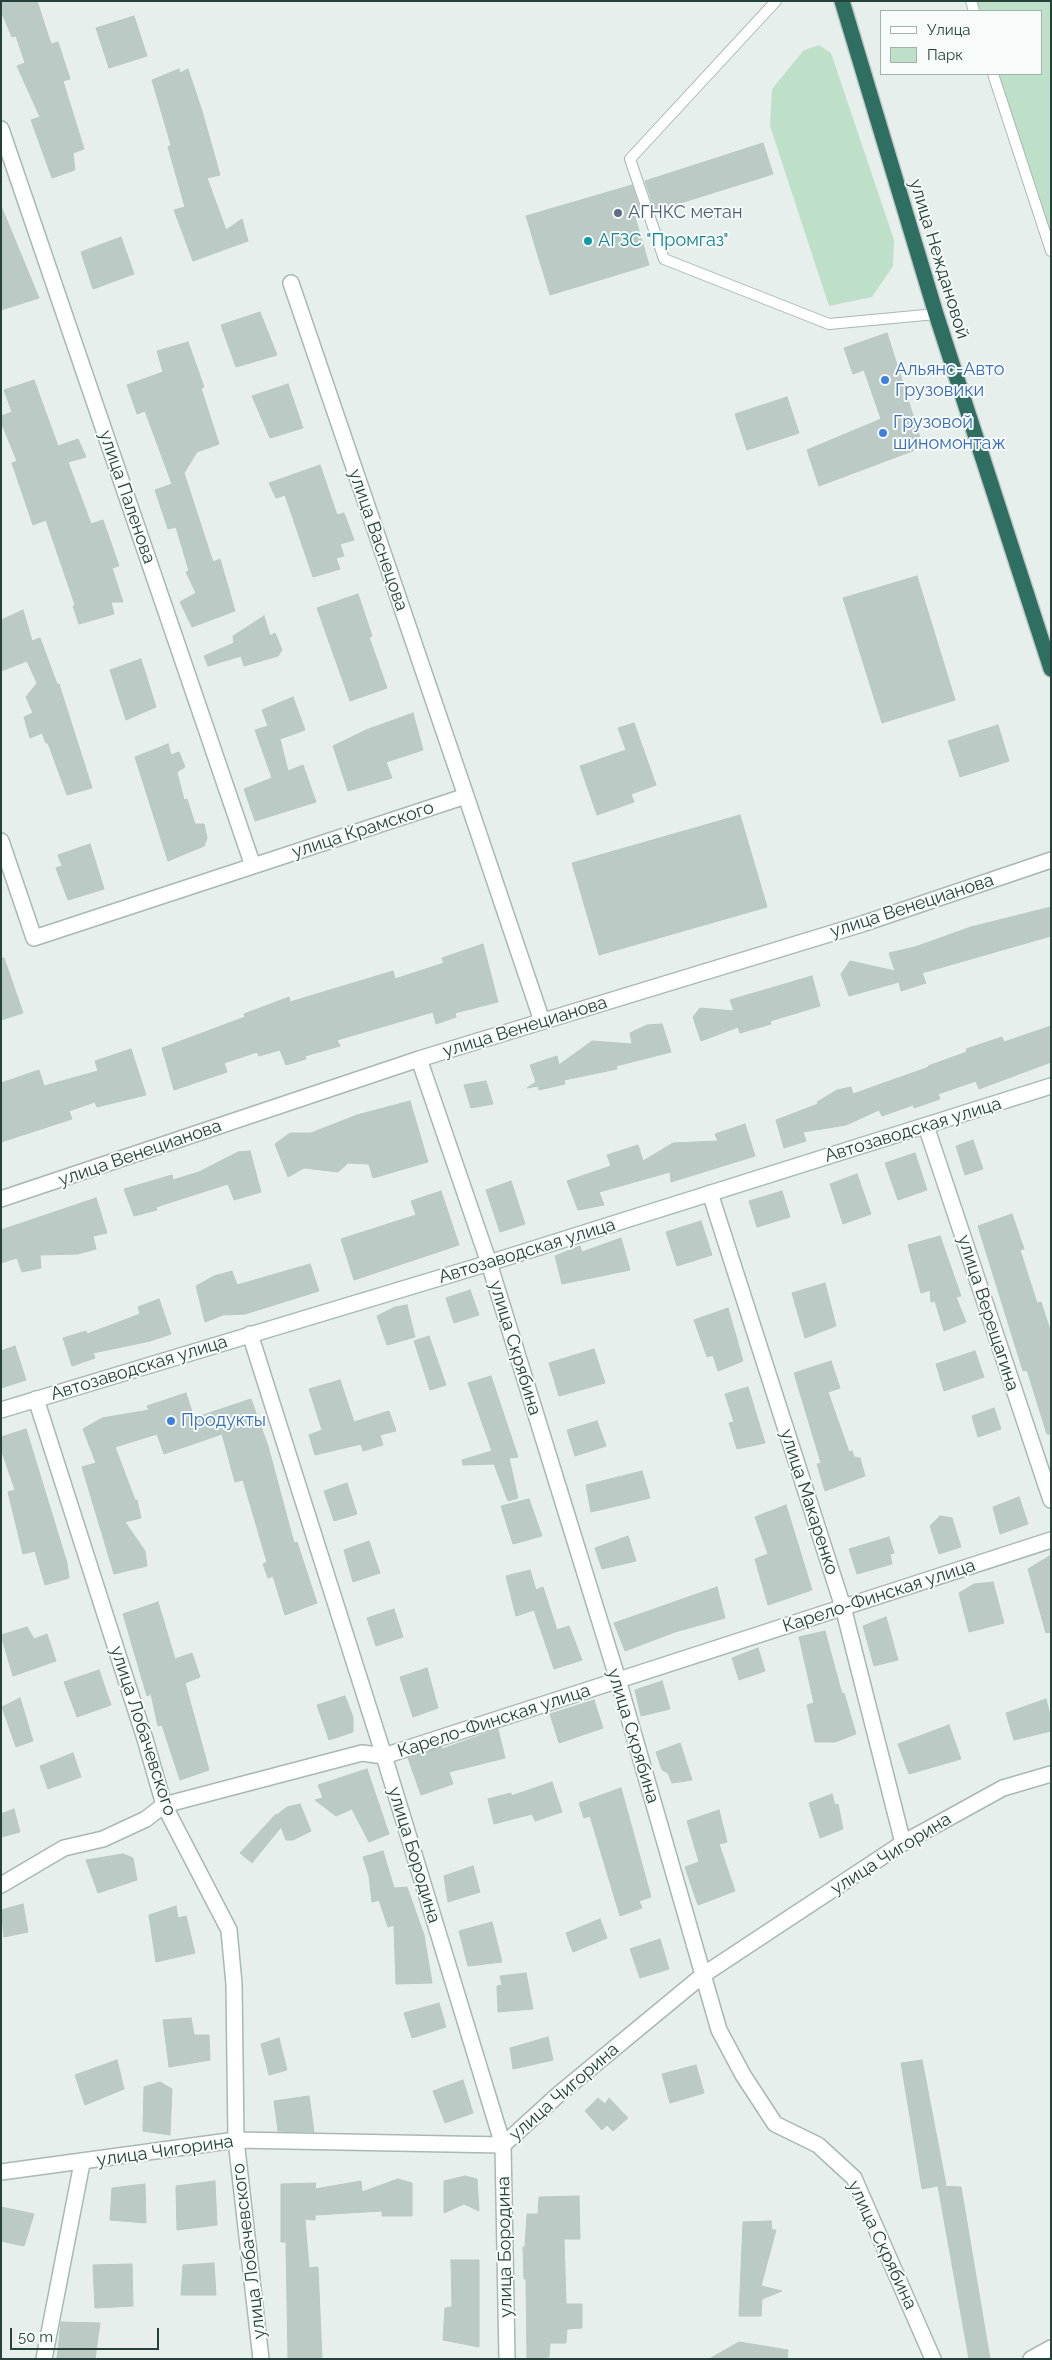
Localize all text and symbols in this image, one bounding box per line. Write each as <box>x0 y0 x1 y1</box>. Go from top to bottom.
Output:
legend <box>880 10 1042 75</box>
text: Улица <box>927 21 971 39</box>
text: Парк <box>927 46 963 64</box>
street label: улица Неждановой <box>904 177 974 341</box>
place label: АГНКС метан <box>628 202 742 224</box>
marker: АГНКС метан <box>612 207 624 219</box>
place label: АГЗС "Промгаз" <box>598 230 728 252</box>
marker: АГЗС "Промгаз" <box>582 235 594 247</box>
place label: Альянс-Авто Грузовики <box>895 359 1004 402</box>
marker: Альянс-Авто Грузовики <box>879 374 891 386</box>
place label: Грузовой шиномонтаж <box>893 412 1006 454</box>
street label: улица Паленова <box>94 427 160 567</box>
marker: Грузовой шиномонтаж <box>877 427 889 439</box>
street label: улица Васнецова <box>344 466 412 614</box>
street label: улица Крамского <box>289 797 437 863</box>
street label: улица Венецианова <box>827 869 997 943</box>
street label: улица Венецианова <box>440 992 610 1062</box>
street label: Автозаводская улица <box>822 1093 1004 1167</box>
street label: улица Венецианова <box>56 1115 224 1191</box>
street label: Автозаводская улица <box>436 1214 618 1288</box>
street label: улица Верещагина <box>953 1232 1023 1394</box>
street label: улица Скрябина <box>484 1278 546 1418</box>
street label: Автозаводская улица <box>48 1331 230 1405</box>
place label: Продукты <box>181 1410 266 1432</box>
marker: Продукты <box>165 1415 177 1427</box>
street label: улица Макаренко <box>775 1426 843 1578</box>
street label: Карело-Финская улица <box>780 1555 978 1637</box>
street label: улица Лобачевского <box>105 1643 181 1819</box>
street label: улица Скрябина <box>602 1666 664 1806</box>
street label: Карело-Финская улица <box>395 1680 593 1762</box>
street label: улица Бородина <box>383 1784 445 1926</box>
street label: улица Чигорина <box>827 1808 955 1900</box>
street label: улица Чигорина <box>505 2039 623 2145</box>
street label: улица Чигорина <box>95 2131 235 2171</box>
street label: улица Лобачевского <box>227 2162 271 2340</box>
street label: улица Бородина <box>493 2176 517 2318</box>
street label: улица Скрябина <box>843 2177 921 2313</box>
scale bar <box>12 2318 161 2350</box>
text: 50 m <box>18 2328 53 2346</box>

